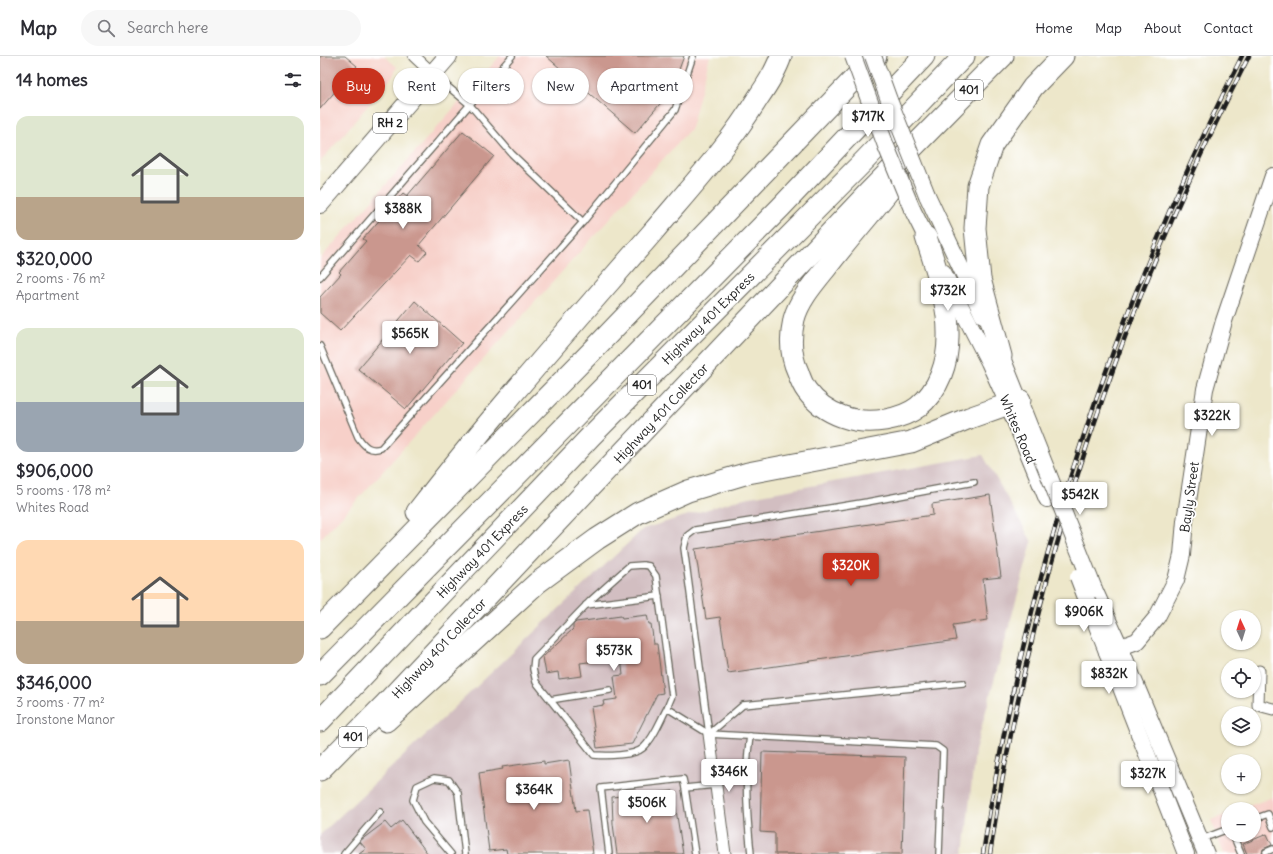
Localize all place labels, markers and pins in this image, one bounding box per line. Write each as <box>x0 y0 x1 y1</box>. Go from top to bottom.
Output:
pin: $717K <box>840 104 896 138</box>
pin: $388K <box>375 196 431 230</box>
pin: $732K <box>920 278 976 312</box>
pin: $565K <box>382 321 438 355</box>
pin: $322K <box>1184 403 1240 437</box>
pin: $542K <box>1052 482 1108 516</box>
pin: $320K <box>823 553 879 587</box>
pin: $906K <box>1056 599 1112 633</box>
pin: $573K <box>586 638 642 672</box>
pin: $832K <box>1081 661 1137 695</box>
pin: $346K <box>701 759 757 793</box>
pin: $327K <box>1120 761 1176 795</box>
pin: $364K <box>506 777 562 811</box>
pin: $506K <box>619 790 675 824</box>

